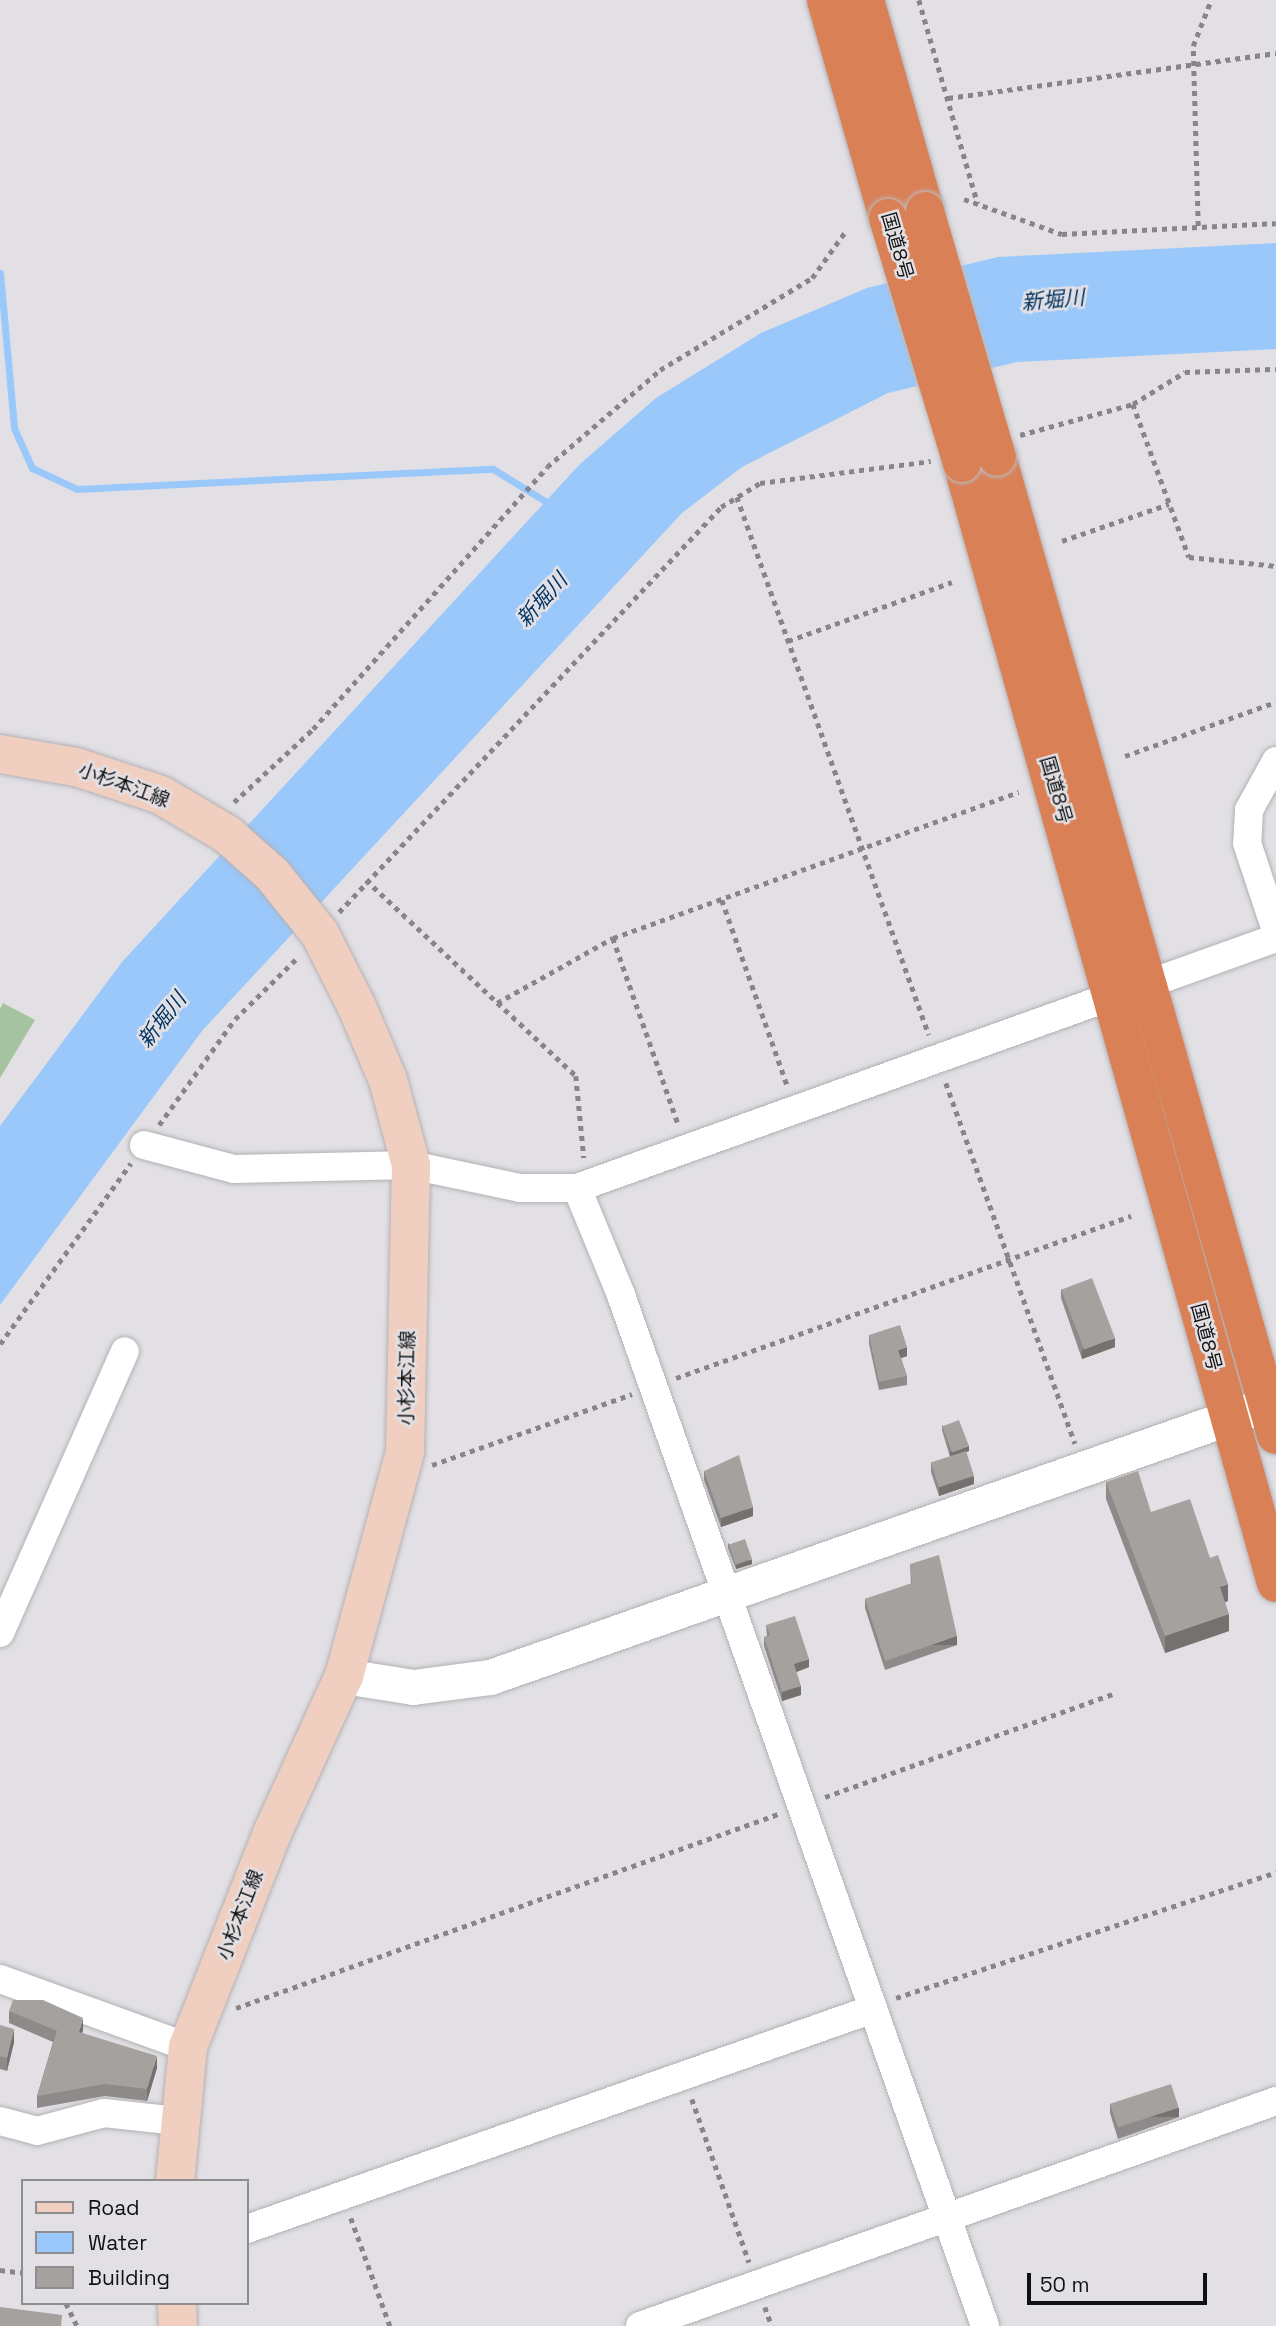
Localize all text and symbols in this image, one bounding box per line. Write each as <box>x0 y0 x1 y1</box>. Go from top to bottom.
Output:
street label: 国道8号 <box>877 210 917 282</box>
water label: 新堀川 <box>1021 285 1085 315</box>
water label: 新堀川 <box>512 568 572 632</box>
street label: 国道8号 <box>1036 754 1076 826</box>
street label: 小杉本江線 <box>75 758 173 812</box>
water label: 新堀川 <box>133 987 191 1053</box>
street label: 国道8号 <box>1186 1301 1226 1373</box>
street label: 小杉本江線 <box>395 1330 419 1426</box>
street label: 小杉本江線 <box>212 1867 268 1963</box>
legend <box>21 2179 248 2305</box>
text: Road <box>88 2194 140 2221</box>
text: Water <box>88 2229 147 2256</box>
scale bar <box>1031 2260 1211 2304</box>
text: Building <box>88 2264 170 2291</box>
text: 50 m <box>1040 2271 1090 2298</box>

